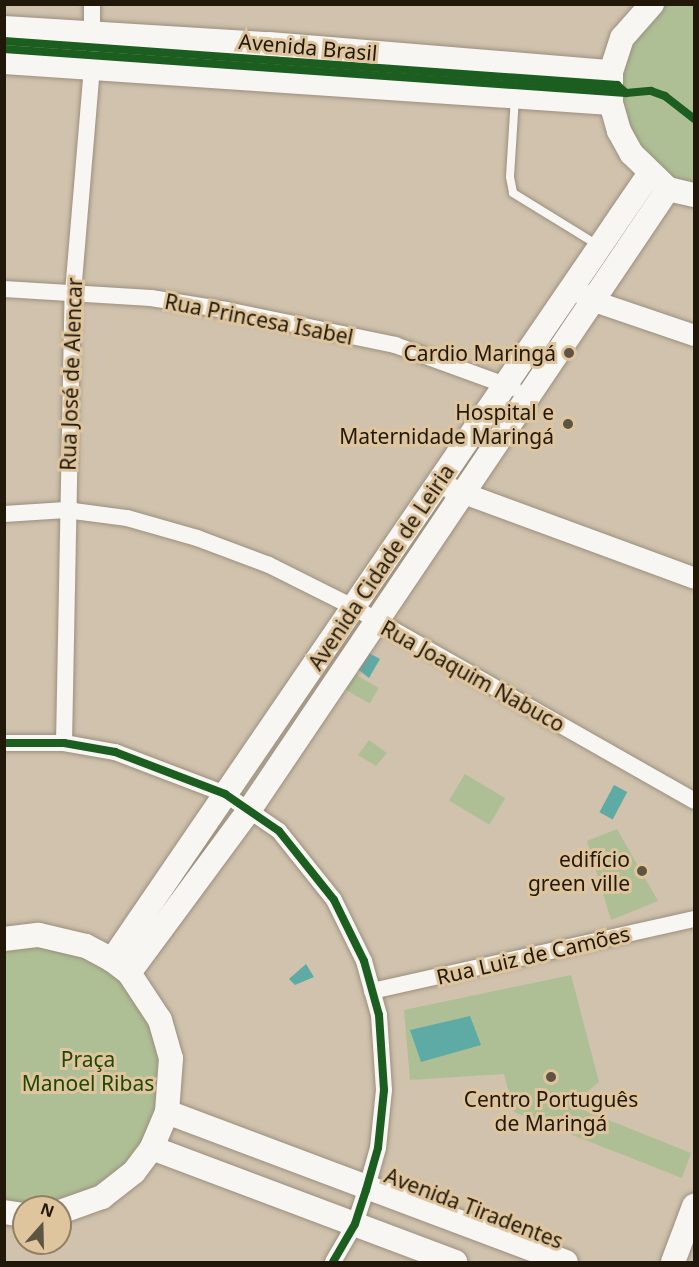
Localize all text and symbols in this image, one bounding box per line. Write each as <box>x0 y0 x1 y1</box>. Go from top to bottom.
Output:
street label: Avenida Brasil <box>238 28 378 66</box>
street label: Rua José de Alencar <box>55 277 87 471</box>
street label: Rua Princesa Isabel <box>163 288 355 350</box>
place label: Cardio Maringá <box>404 340 556 366</box>
marker: Cardio Maringá <box>560 344 578 362</box>
place label: Hospital e Maternidade Maringá <box>339 399 554 449</box>
marker: Hospital e Maternidade Maringá <box>559 415 577 433</box>
street label: Avenida Cidade de Leiria <box>303 459 459 675</box>
street label: Rua Joaquim Nabuco <box>377 615 569 737</box>
place label: edifício green ville <box>528 846 630 896</box>
marker: edifício green ville <box>635 864 649 878</box>
street label: Rua Luiz de Camões <box>434 921 632 989</box>
park label: Praça Manoel Ribas <box>22 1046 154 1096</box>
marker: Centro Português de Maringá <box>544 1070 558 1084</box>
place label: Centro Português de Maringá <box>464 1086 638 1136</box>
street label: Avenida Tiradentes <box>381 1162 567 1254</box>
north arrow <box>12 1195 72 1255</box>
text: N <box>38 1197 57 1223</box>

